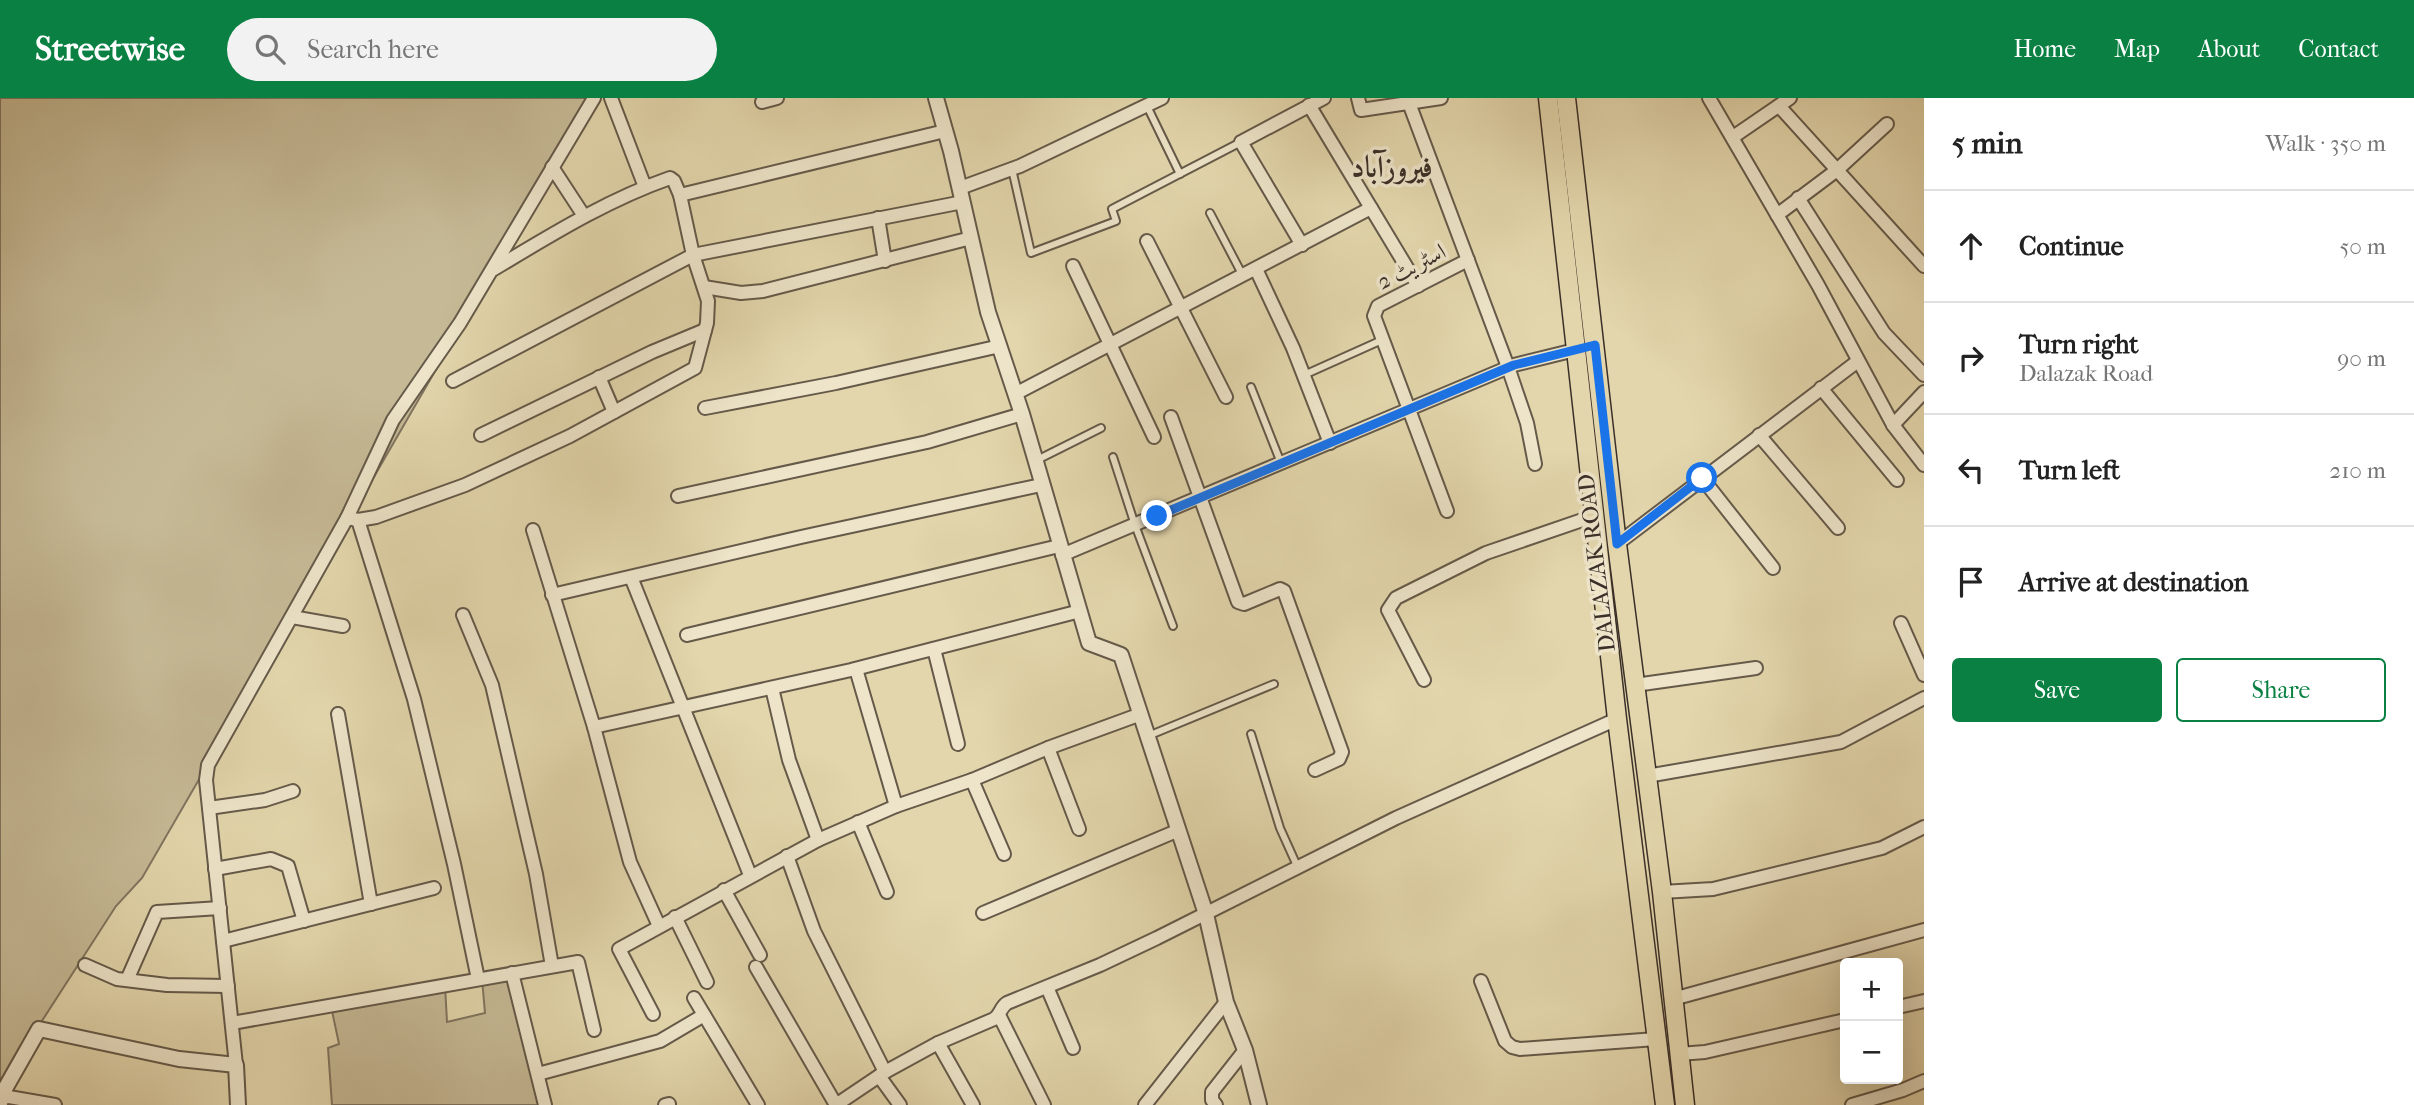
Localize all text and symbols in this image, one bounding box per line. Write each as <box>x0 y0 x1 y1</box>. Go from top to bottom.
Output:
search box <box>227 18 717 81</box>
text: Streetwise <box>35 30 185 69</box>
icon: search <box>251 30 289 68</box>
text: Search here <box>307 34 439 65</box>
text: Home <box>2014 35 2076 63</box>
text: Map <box>2114 35 2160 63</box>
text: About <box>2198 35 2260 63</box>
text: Contact <box>2298 35 2379 63</box>
text: 5 min <box>1952 126 2023 161</box>
text: Walk · 350 m <box>2266 130 2386 157</box>
district label: فیروزآباد <box>1351 149 1433 185</box>
icon: ahead <box>1952 227 1990 265</box>
text: Continue <box>2019 231 2124 262</box>
text: 50 m <box>2339 233 2386 260</box>
street label: اسٹریٹ 2 <box>1372 238 1451 296</box>
text: Turn right <box>2019 329 2139 360</box>
icon: right <box>1952 339 1990 377</box>
text: 90 m <box>2337 345 2386 372</box>
text: Dalazak Road <box>2019 360 2153 387</box>
icon: left <box>1952 451 1990 489</box>
text: Turn left <box>2019 455 2120 486</box>
text: 210 m <box>2329 457 2386 484</box>
route start <box>1686 462 1717 493</box>
street label: DALAZAK ROAD <box>1572 472 1621 654</box>
route end <box>1141 500 1172 531</box>
icon: arrive <box>1952 563 1990 601</box>
text: Arrive at destination <box>2019 567 2249 598</box>
button: Save <box>1952 658 2162 722</box>
button: Share <box>2176 658 2386 722</box>
map controls <box>1840 958 1903 1084</box>
button: + <box>1840 958 1903 1021</box>
button: − <box>1840 1021 1903 1084</box>

